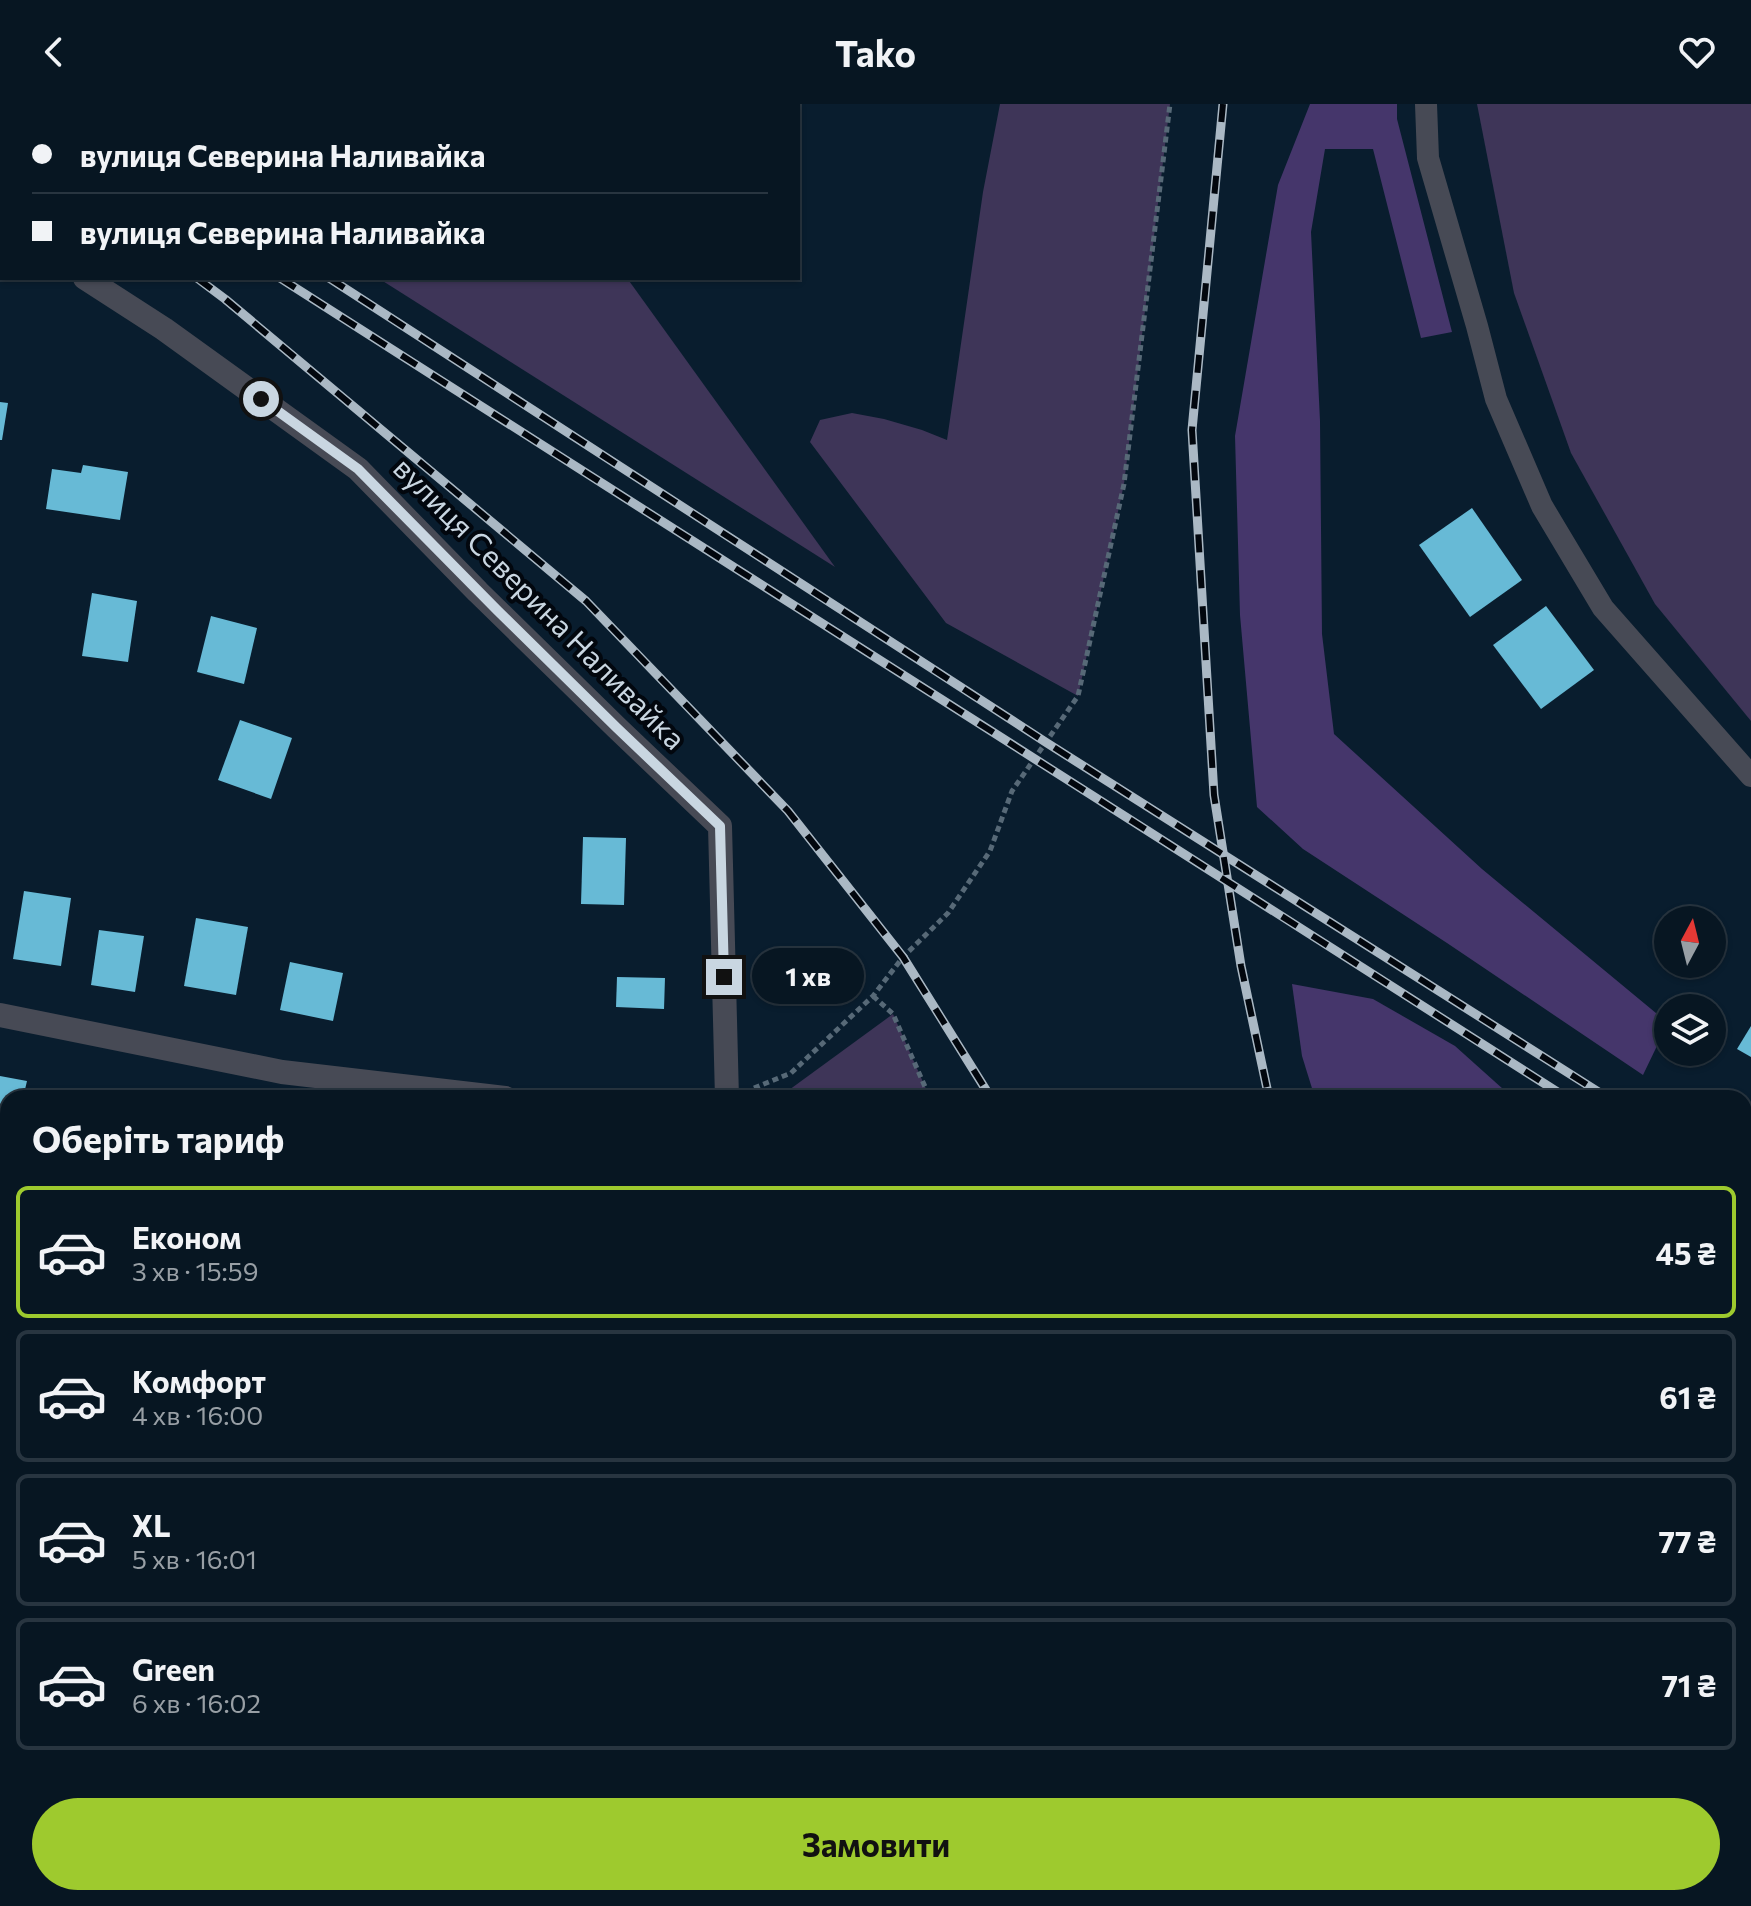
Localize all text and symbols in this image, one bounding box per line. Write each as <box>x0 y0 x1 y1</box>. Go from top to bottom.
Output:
icon: back <box>32 30 76 74</box>
text: Tako <box>835 30 916 74</box>
icon: heart <box>1675 30 1719 74</box>
text: вулиця Северина Наливайка <box>80 136 485 173</box>
text: вулиця Северина Наливайка <box>80 213 485 250</box>
route start <box>243 381 279 417</box>
street label: вулиця Северина Наливайка <box>387 448 695 756</box>
north arrow <box>1654 906 1726 978</box>
map controls <box>1654 906 1726 1066</box>
callout: 1 хв <box>752 949 864 1005</box>
route end <box>706 959 742 995</box>
text: 1 хв <box>785 960 831 991</box>
button: layers <box>1654 994 1726 1066</box>
text: Оберіть тариф <box>32 1116 284 1160</box>
icon: car <box>36 1216 108 1288</box>
text: Економ <box>132 1218 241 1255</box>
text: 45 ₴ <box>1656 1234 1716 1271</box>
text: 3 хв · 15:59 <box>132 1255 258 1286</box>
icon: car <box>36 1360 108 1432</box>
text: Комфорт <box>132 1362 266 1399</box>
text: 61 ₴ <box>1659 1378 1716 1415</box>
text: 4 хв · 16:00 <box>132 1399 263 1430</box>
icon: car <box>36 1504 108 1576</box>
text: XL <box>132 1506 171 1543</box>
text: 77 ₴ <box>1658 1522 1716 1559</box>
text: 5 хв · 16:01 <box>132 1543 257 1574</box>
icon: car <box>36 1648 108 1720</box>
text: Green <box>132 1650 215 1687</box>
text: 71 ₴ <box>1661 1666 1716 1703</box>
text: 6 хв · 16:02 <box>132 1687 261 1718</box>
button: Замовити <box>32 1798 1720 1890</box>

